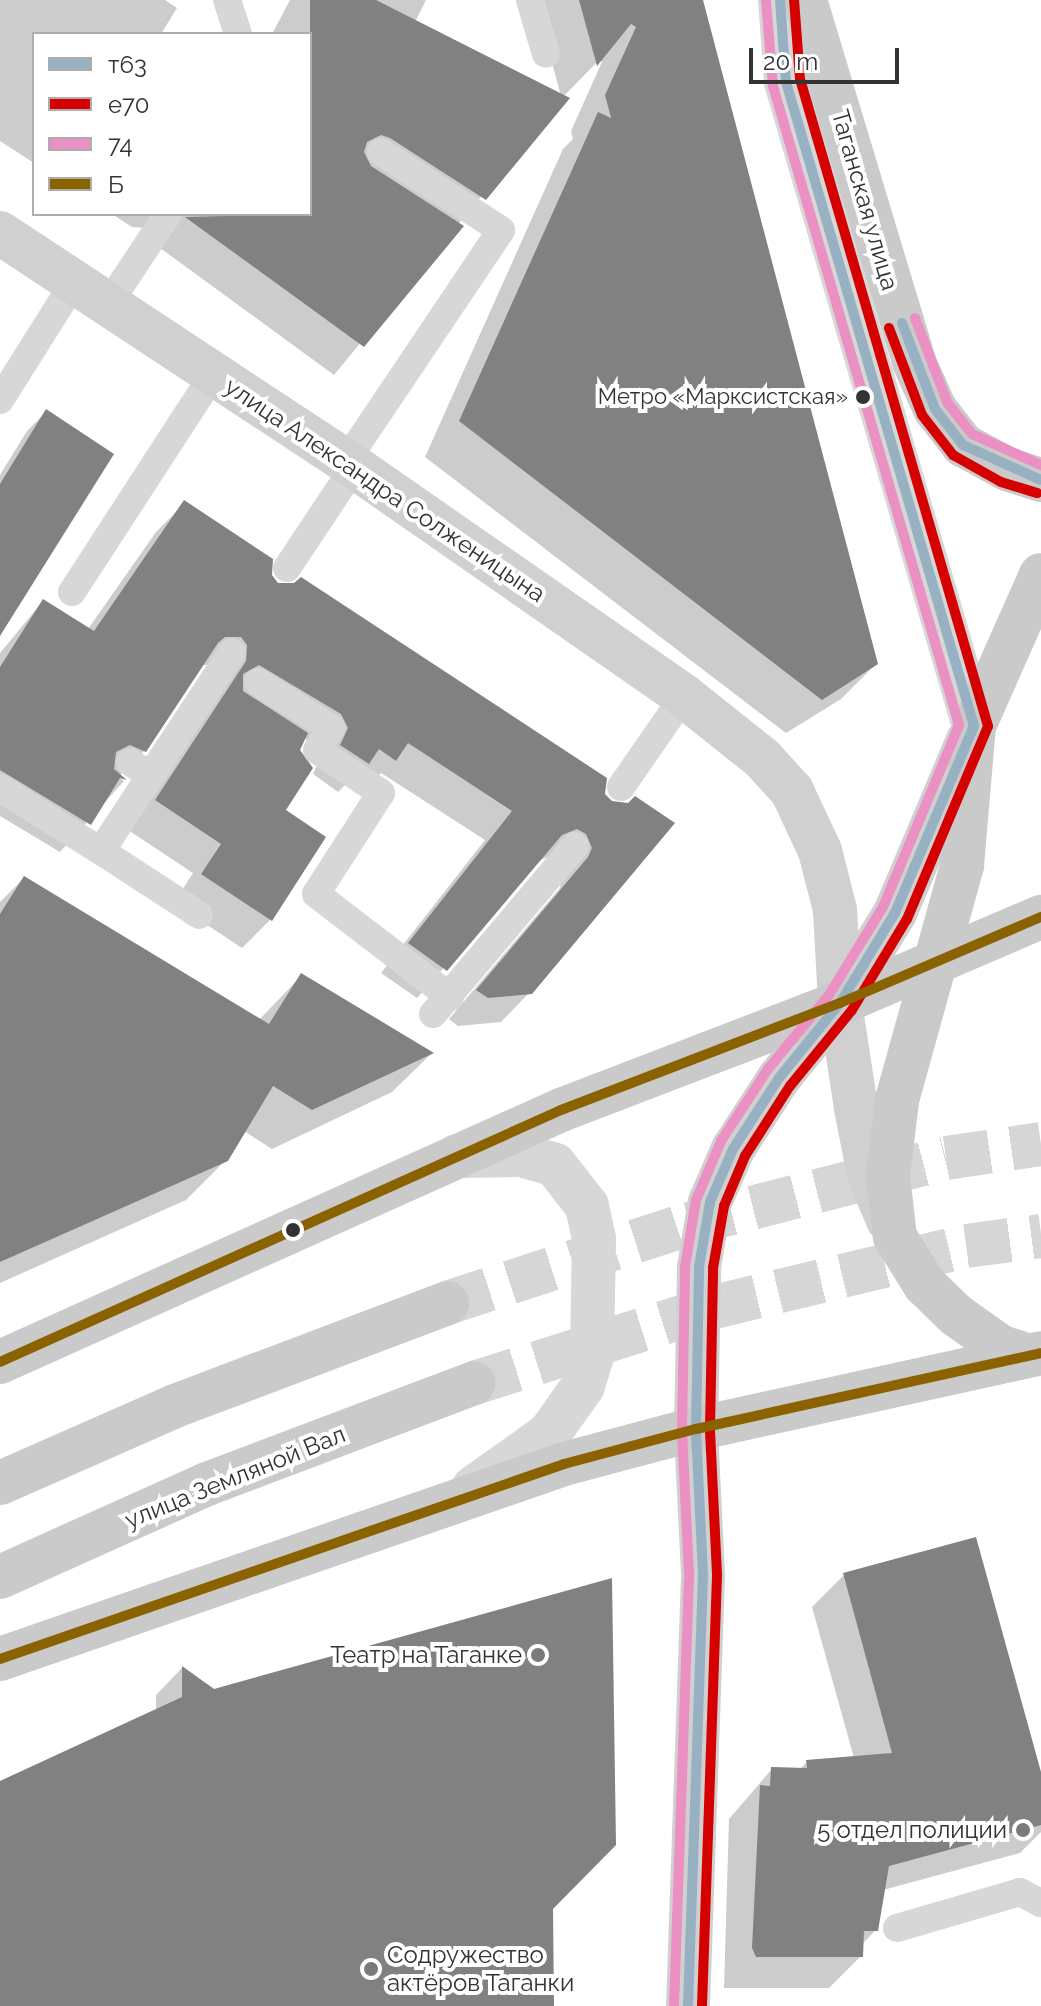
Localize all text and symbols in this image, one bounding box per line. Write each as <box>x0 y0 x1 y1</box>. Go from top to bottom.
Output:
legend <box>32 32 312 216</box>
scale bar <box>753 32 903 82</box>
text: 20 m <box>763 47 818 76</box>
text: т63 <box>108 50 147 79</box>
text: е70 <box>108 90 150 119</box>
street label: Таганская улица <box>825 106 905 294</box>
text: 74 <box>108 130 133 159</box>
text: Б <box>108 170 124 199</box>
street label: улица Александра Солженицына <box>219 372 551 608</box>
place label: Метро «Марксистская» <box>598 384 848 410</box>
marker: Метро «Марксистская» <box>855 389 871 405</box>
unlabelled marker <box>285 1222 301 1238</box>
street label: улица Земляной Вал <box>120 1420 350 1534</box>
place label: Театр на Таганке <box>330 1641 522 1669</box>
marker: Театр на Таганке <box>529 1646 547 1664</box>
place label: 5 отдел полиции <box>817 1816 1007 1844</box>
marker: 5 отдел полиции <box>1014 1821 1032 1839</box>
place label: Содружество актёров Таганки <box>387 1941 575 1997</box>
marker: Содружество актёров Таганки <box>362 1960 380 1978</box>

